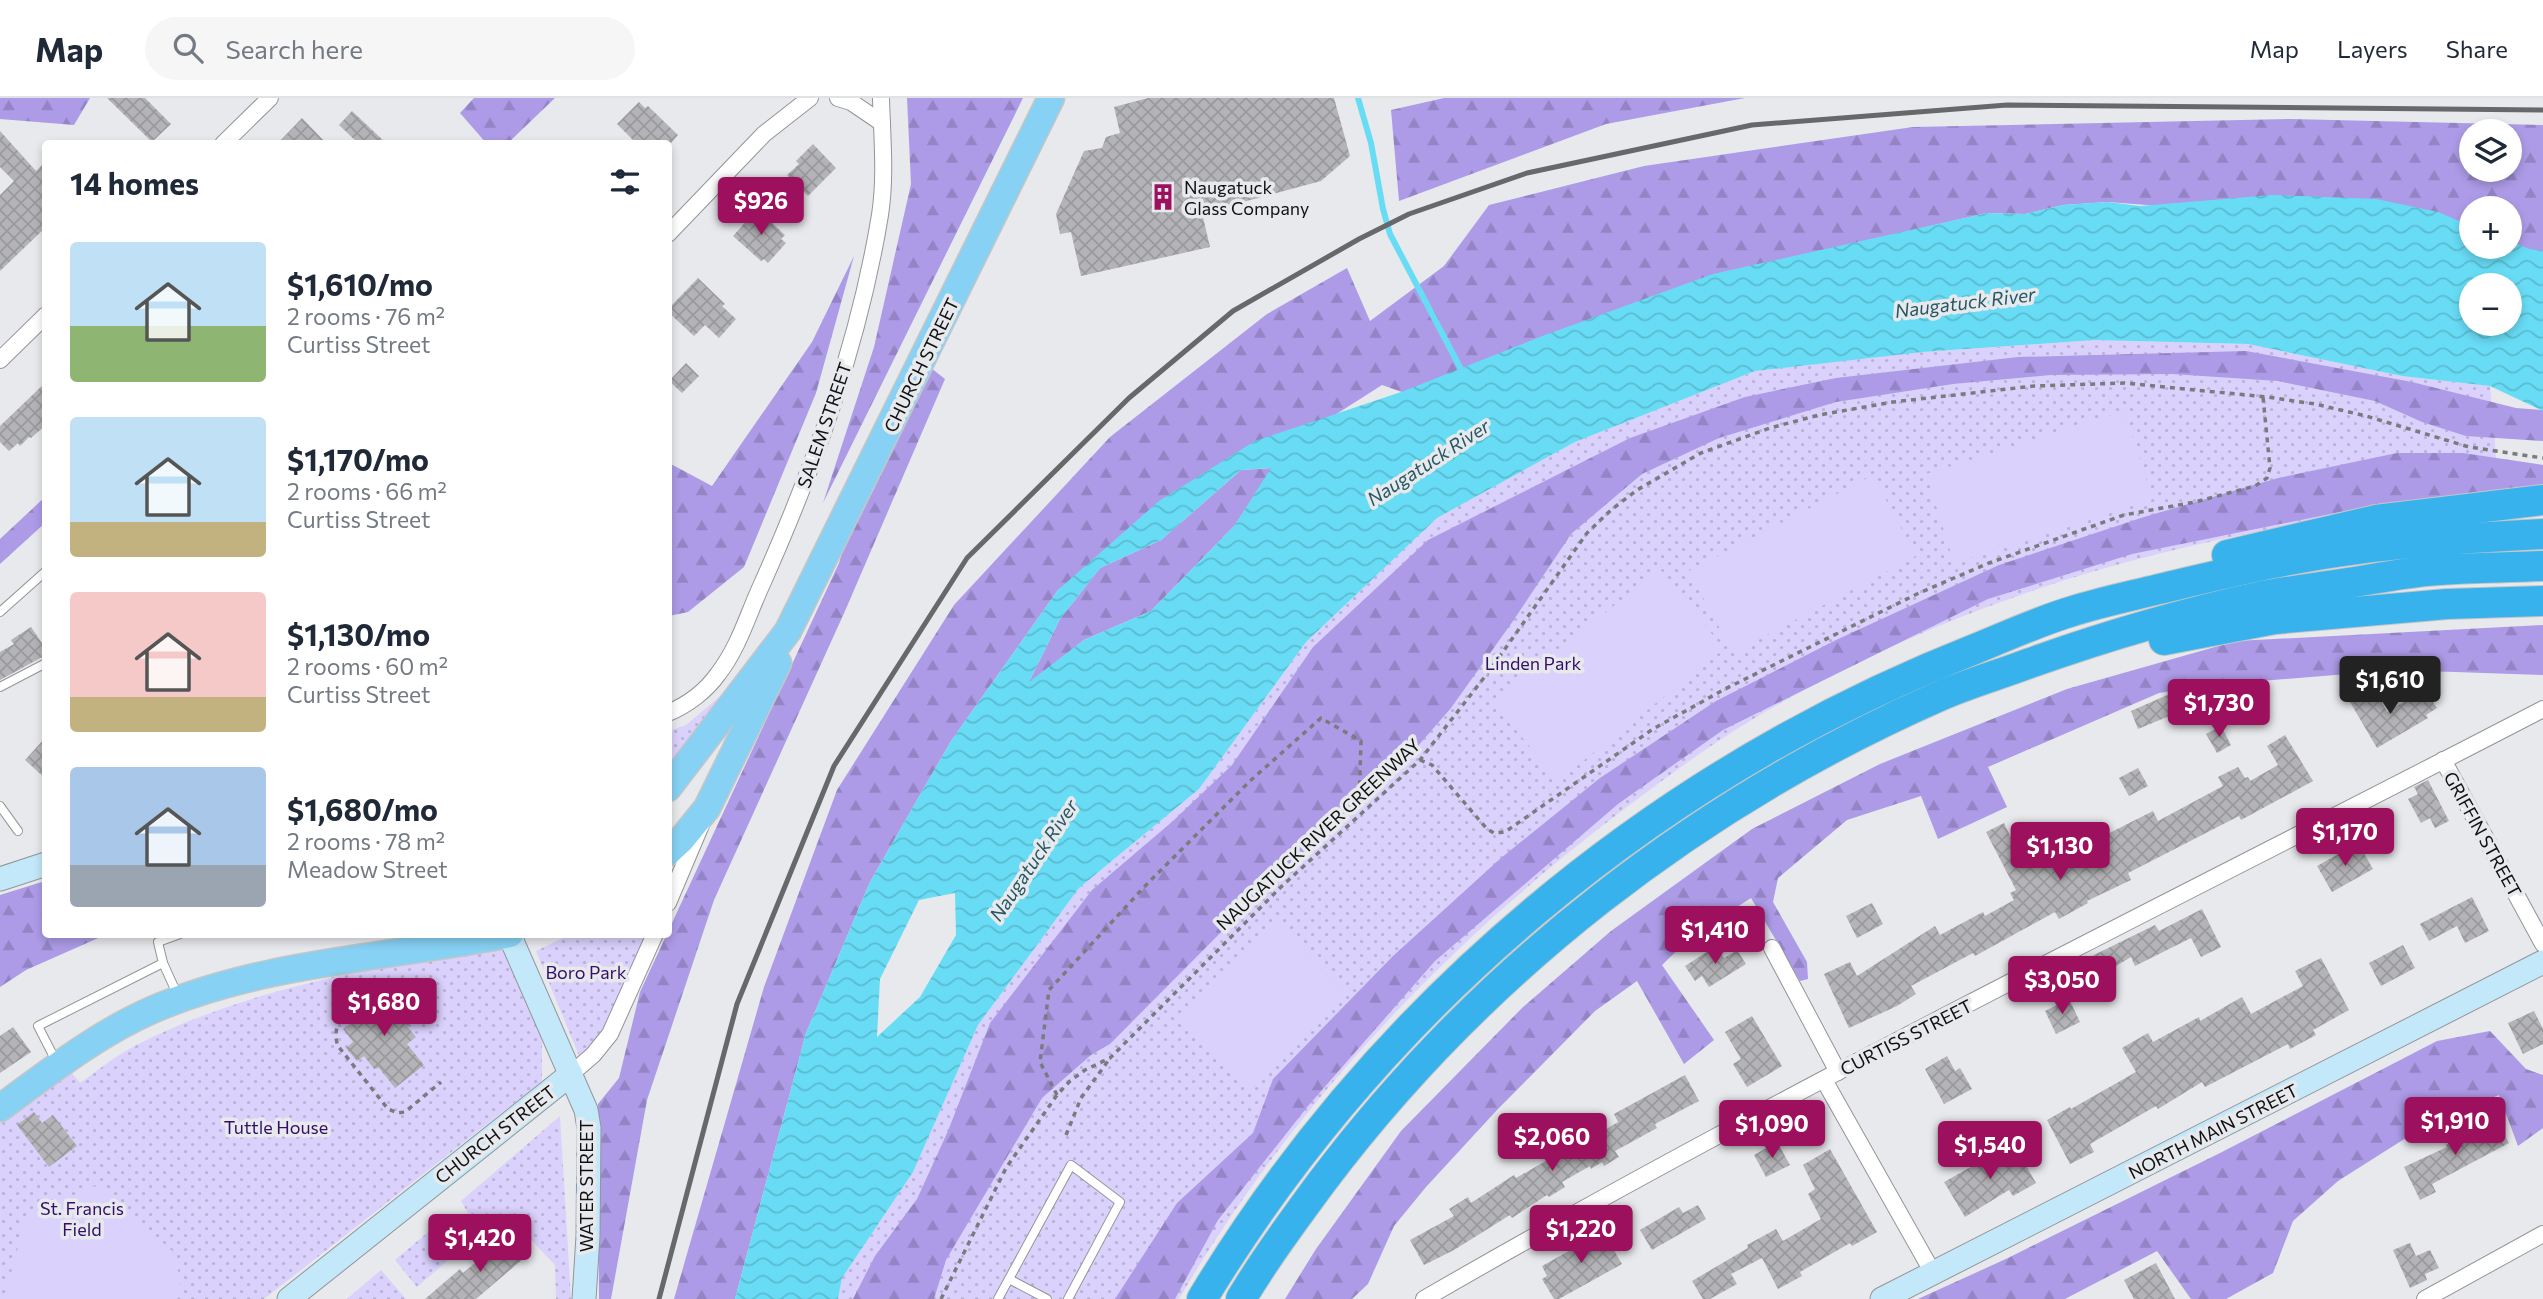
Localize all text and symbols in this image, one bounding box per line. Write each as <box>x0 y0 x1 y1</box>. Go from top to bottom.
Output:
search box <box>145 17 635 80</box>
text: Map <box>35 28 103 69</box>
icon: search <box>169 29 207 67</box>
text: Search here <box>225 33 363 64</box>
text: Map <box>2250 34 2299 63</box>
text: Layers <box>2337 34 2408 63</box>
text: Share <box>2446 34 2508 63</box>
map controls <box>2459 119 2522 336</box>
button: layers <box>2459 119 2522 182</box>
icon: filters <box>606 163 644 201</box>
text: 14 homes <box>70 164 199 201</box>
place label: Naugatuck Glass Company <box>1184 176 1309 219</box>
pin: $926 <box>720 178 802 237</box>
building icon: Naugatuck Glass Company <box>1148 182 1178 212</box>
text: $926 <box>734 186 788 214</box>
button: + <box>2459 196 2522 259</box>
text: $1,610/mo <box>287 265 433 302</box>
icon: home <box>126 270 210 354</box>
button: − <box>2459 273 2522 336</box>
water label: Naugatuck River <box>1893 282 2038 322</box>
street label: CHURCH STREET <box>879 294 963 436</box>
text: 2 rooms · 76 m² <box>287 302 445 330</box>
text: Curtiss Street <box>287 330 430 358</box>
street label: SALEM STREET <box>792 359 856 491</box>
water label: Naugatuck River <box>1362 413 1495 510</box>
text: $1,170/mo <box>287 440 429 477</box>
icon: home <box>126 445 210 529</box>
text: 2 rooms · 66 m² <box>287 477 447 505</box>
text: Curtiss Street <box>287 505 430 533</box>
text: $1,130/mo <box>287 615 430 652</box>
icon: home <box>126 620 210 704</box>
text: 2 rooms · 60 m² <box>287 652 448 680</box>
park label: Linden Park <box>1485 652 1582 674</box>
pin: $1,610 <box>2333 656 2447 716</box>
text: $1,610 <box>2356 665 2424 693</box>
text: Curtiss Street <box>287 680 430 708</box>
pin: $1,730 <box>2162 680 2276 739</box>
text: $1,730 <box>2184 688 2254 716</box>
street label: NAUGATUCK RIVER GREENWAY <box>1212 733 1425 934</box>
street label: GRIFFIN STREET <box>2439 768 2527 900</box>
text: $1,680/mo <box>287 790 438 827</box>
water label: Naugatuck River <box>984 794 1083 925</box>
icon: home <box>126 795 210 879</box>
pin: $1,170 <box>2288 808 2402 868</box>
text: $1,170 <box>2312 817 2378 845</box>
pin: $1,130 <box>2003 822 2117 882</box>
text: 2 rooms · 78 m² <box>287 827 445 855</box>
text: $1,130 <box>2027 831 2093 859</box>
text: Meadow Street <box>287 855 448 883</box>
pin: $1,410 <box>1658 906 1772 966</box>
text: $1,410 <box>1681 915 1749 943</box>
pin: $3,050 <box>2005 956 2119 1016</box>
park label: Boro Park <box>545 961 627 983</box>
text: $3,050 <box>2024 965 2100 993</box>
pin: $1,680 <box>327 978 441 1038</box>
text: $1,680 <box>348 987 420 1015</box>
street label: CURTISS STREET <box>1836 994 1976 1080</box>
street label: NORTH MAIN STREET <box>2125 1079 2301 1183</box>
street label: CHURCH STREET <box>430 1080 560 1188</box>
pin: $1,910 <box>2398 1098 2512 1157</box>
pin: $1,090 <box>1715 1100 1829 1160</box>
text: $1,910 <box>2421 1106 2489 1134</box>
text: $1,090 <box>1735 1109 1809 1137</box>
pin: $2,060 <box>1495 1114 1609 1173</box>
park label: Tuttle House <box>224 1116 328 1138</box>
street label: WATER STREET <box>575 1120 597 1252</box>
text: $2,060 <box>1514 1122 1590 1150</box>
pin: $1,540 <box>1933 1122 2047 1181</box>
text: $1,540 <box>1954 1130 2026 1158</box>
park label: St. Francis Field <box>40 1197 124 1240</box>
pin: $1,220 <box>1524 1206 1638 1265</box>
pin: $1,420 <box>423 1214 537 1274</box>
text: $1,220 <box>1546 1214 1616 1242</box>
text: $1,420 <box>444 1223 516 1251</box>

